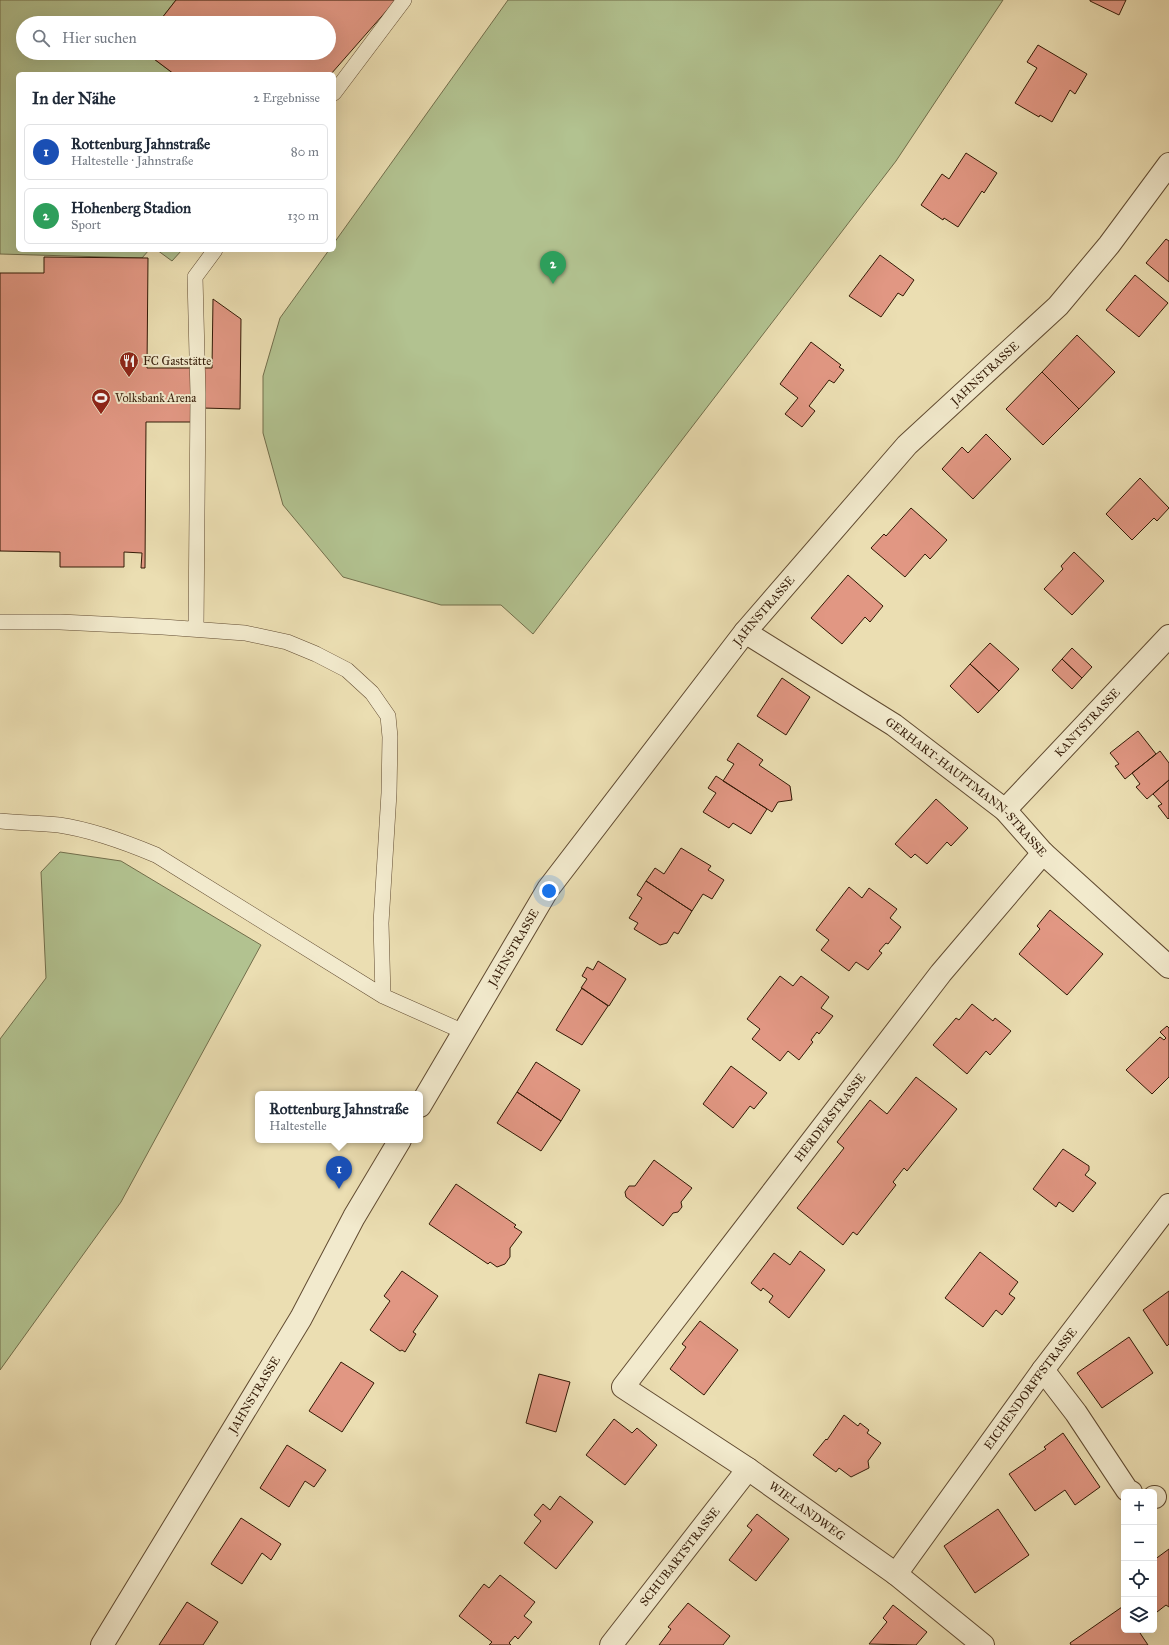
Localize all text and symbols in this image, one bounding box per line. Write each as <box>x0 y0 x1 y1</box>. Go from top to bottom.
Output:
search box <box>16 16 336 60</box>
icon: search <box>30 27 52 49</box>
text: Hier suchen <box>62 29 137 47</box>
text: In der Nähe <box>32 88 116 109</box>
text: 2 Ergebnisse <box>253 90 320 106</box>
text: Rottenburg Jahnstraße <box>71 135 210 153</box>
text: 1 <box>43 144 49 160</box>
text: 80 m <box>291 144 319 160</box>
text: Haltestelle · Jahnstraße <box>71 153 193 169</box>
text: Hohenberg Stadion <box>71 199 191 217</box>
text: 2 <box>43 208 49 224</box>
text: 130 m <box>287 208 319 224</box>
text: Sport <box>71 217 101 233</box>
pin: 2 <box>540 251 566 284</box>
street label: JAHNSTRASSE <box>946 338 1022 410</box>
restaurant icon: FC Gaststätte <box>118 350 140 378</box>
place label: FC Gaststätte <box>143 354 211 368</box>
sports icon: Volksbank Arena <box>90 387 112 415</box>
place label: Volksbank Arena <box>114 391 197 405</box>
street label: JAHNSTRASSE <box>729 573 798 651</box>
street label: KANTSTRASSE <box>1052 685 1123 760</box>
street label: GERHART-HAUPTMANN-STRASSE <box>883 714 1050 860</box>
your location <box>539 881 559 901</box>
street label: JAHNSTRASSE <box>484 906 542 991</box>
street label: HERDERSTRASSE <box>792 1070 869 1165</box>
popup <box>255 1091 423 1143</box>
text: Rottenburg Jahnstraße <box>269 1100 409 1118</box>
text: Haltestelle <box>269 1118 327 1134</box>
pin: 1 <box>326 1156 352 1189</box>
street label: EICHENDORFFSTRASSE <box>981 1325 1080 1452</box>
street label: JAHNSTRASSE <box>225 1353 283 1438</box>
street label: WIELANDWEG <box>766 1479 848 1543</box>
map controls <box>1121 1489 1157 1633</box>
button: + <box>1121 1489 1157 1525</box>
street label: SCHUBARTSTRASSE <box>637 1504 723 1609</box>
button: − <box>1121 1525 1157 1561</box>
button: locate <box>1121 1561 1157 1597</box>
button: layers <box>1121 1597 1157 1633</box>

